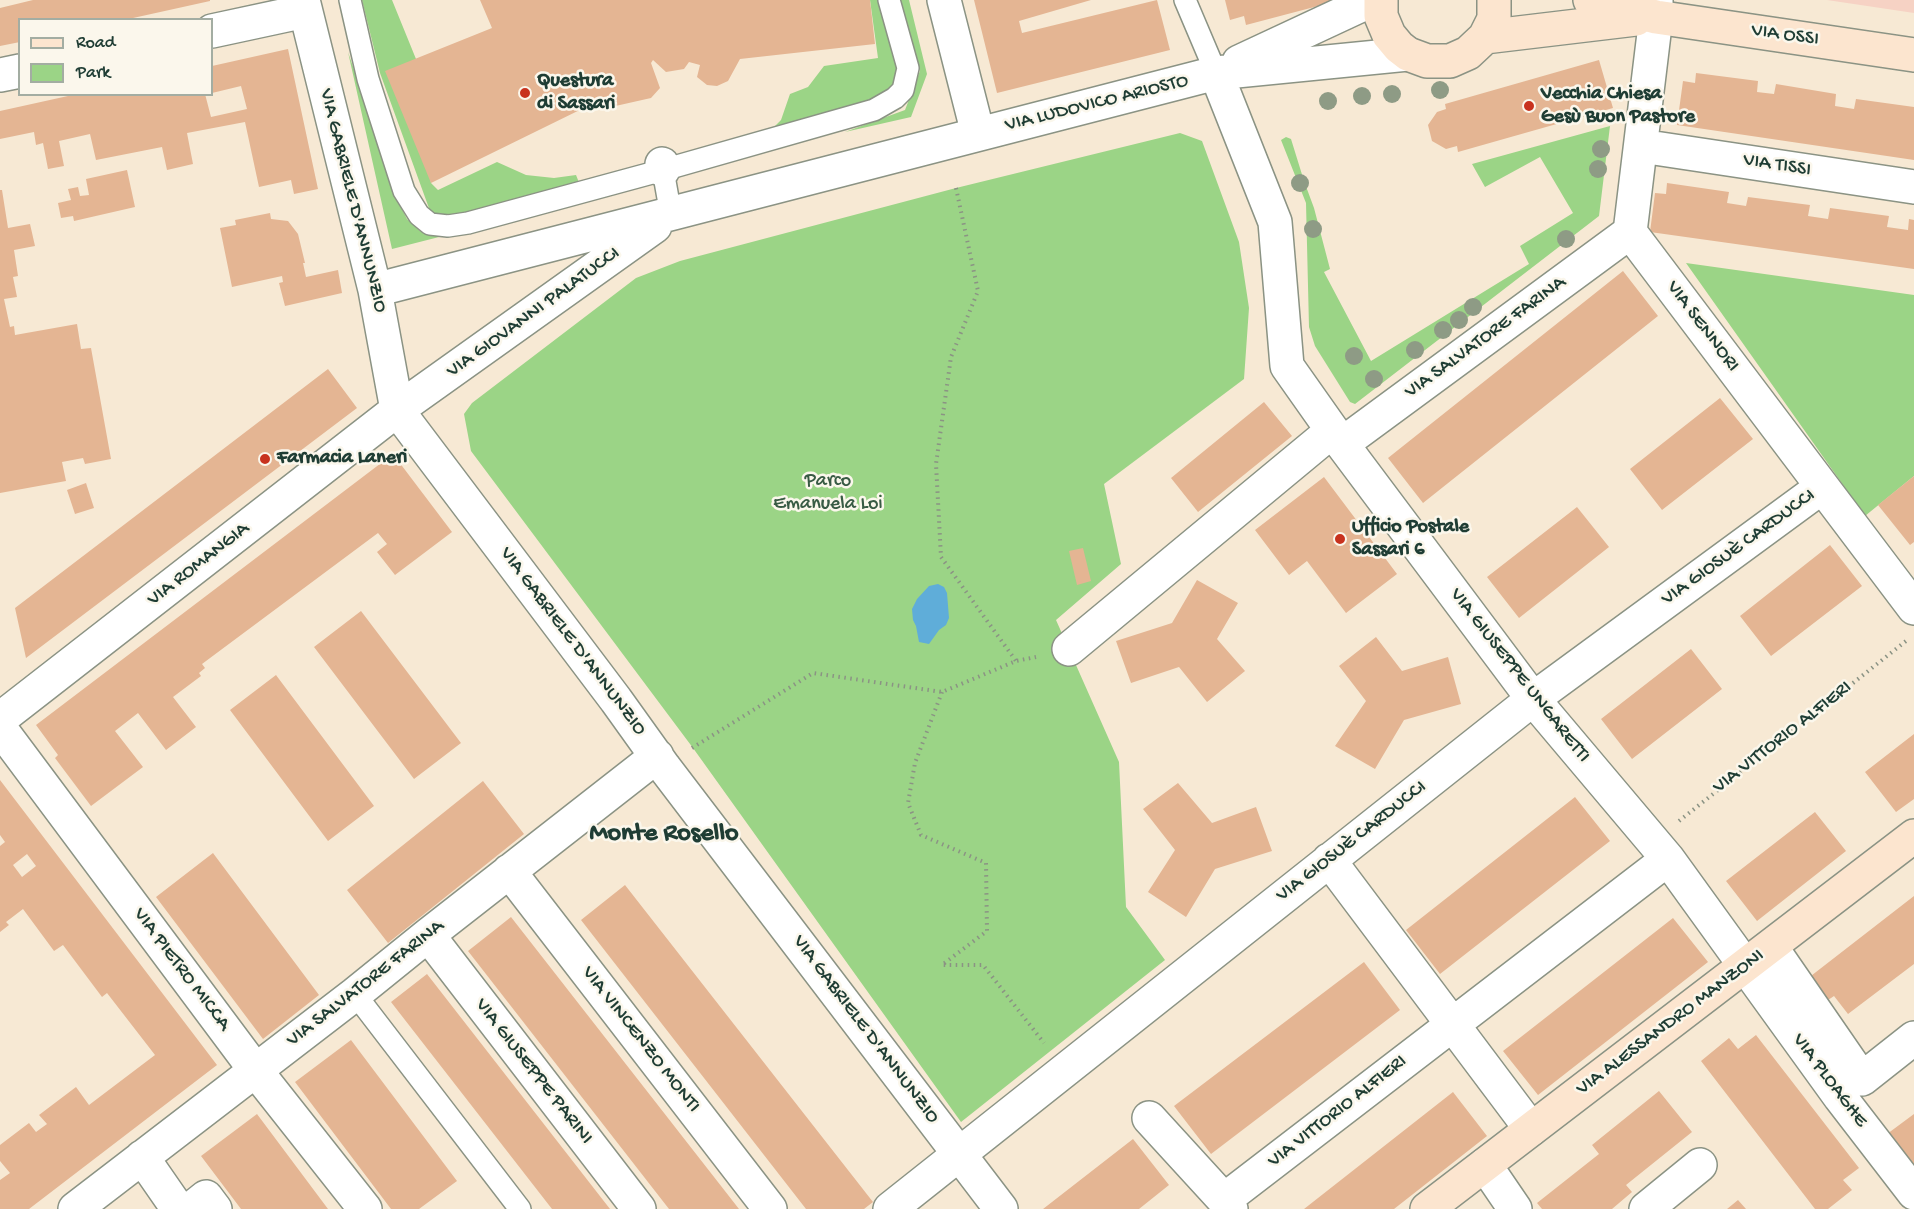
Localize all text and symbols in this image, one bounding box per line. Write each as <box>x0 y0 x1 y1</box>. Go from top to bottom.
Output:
legend <box>18 18 213 96</box>
street label: VIA OSSI <box>1750 19 1820 53</box>
text: Road <box>76 33 115 54</box>
text: Park <box>76 63 110 84</box>
place label: Questura di Sassari <box>537 70 615 117</box>
street label: VIA LUDOVICO ARIOSTO <box>1003 70 1191 138</box>
place label: Vecchia Chiesa Gesù Buon Pastore <box>1541 83 1695 130</box>
marker: Questura di Sassari <box>518 86 532 100</box>
street label: VIA GABRIELE D'ANNUNZIO <box>313 87 391 315</box>
marker: Vecchia Chiesa Gesù Buon Pastore <box>1522 99 1536 113</box>
street label: VIA TISSI <box>1741 149 1813 183</box>
street label: VIA GIOVANNI PALATUCCI <box>443 242 625 384</box>
street label: VIA SALVATORE FARINA <box>1401 271 1571 405</box>
street label: VIA SENNORI <box>1660 277 1744 377</box>
place label: Farmacia Laneri <box>277 447 407 471</box>
marker: Farmacia Laneri <box>258 452 272 466</box>
park label: Parco Emanuela Loi <box>773 470 883 517</box>
street label: VIA GIOSUÈ CARDUCCI <box>1657 484 1821 612</box>
place label: Ufficio Postale Sassari 6 <box>1352 516 1469 563</box>
street label: VIA ROMANGIA <box>143 518 255 612</box>
marker: Ufficio Postale Sassari 6 <box>1333 532 1347 546</box>
street label: VIA GABRIELE D'ANNUNZIO <box>493 543 651 741</box>
street label: VIA GIUSEPPE UNGARETTI <box>1443 584 1595 768</box>
street label: VIA VITTORIO ALFIERI <box>1709 676 1857 800</box>
street label: VIA GIOSUÈ CARDUCCI <box>1272 776 1432 908</box>
district label: Monte Rosello <box>589 819 739 851</box>
street label: VIA PIETRO MICCA <box>127 904 235 1036</box>
street label: VIA SALVATORE FARINA <box>282 915 450 1053</box>
street label: VIA GABRIELE D'ANNUNZIO <box>786 931 944 1129</box>
street label: VIA ALESSANDRO MANZONI <box>1572 944 1770 1102</box>
street label: VIA VINCENZO MONTI <box>575 962 705 1118</box>
street label: VIA GIUSEPPE PARINI <box>469 994 597 1150</box>
street label: VIA PLOAGHE <box>1786 1029 1872 1133</box>
street label: VIA VITTORIO ALFIERI <box>1264 1050 1412 1174</box>

